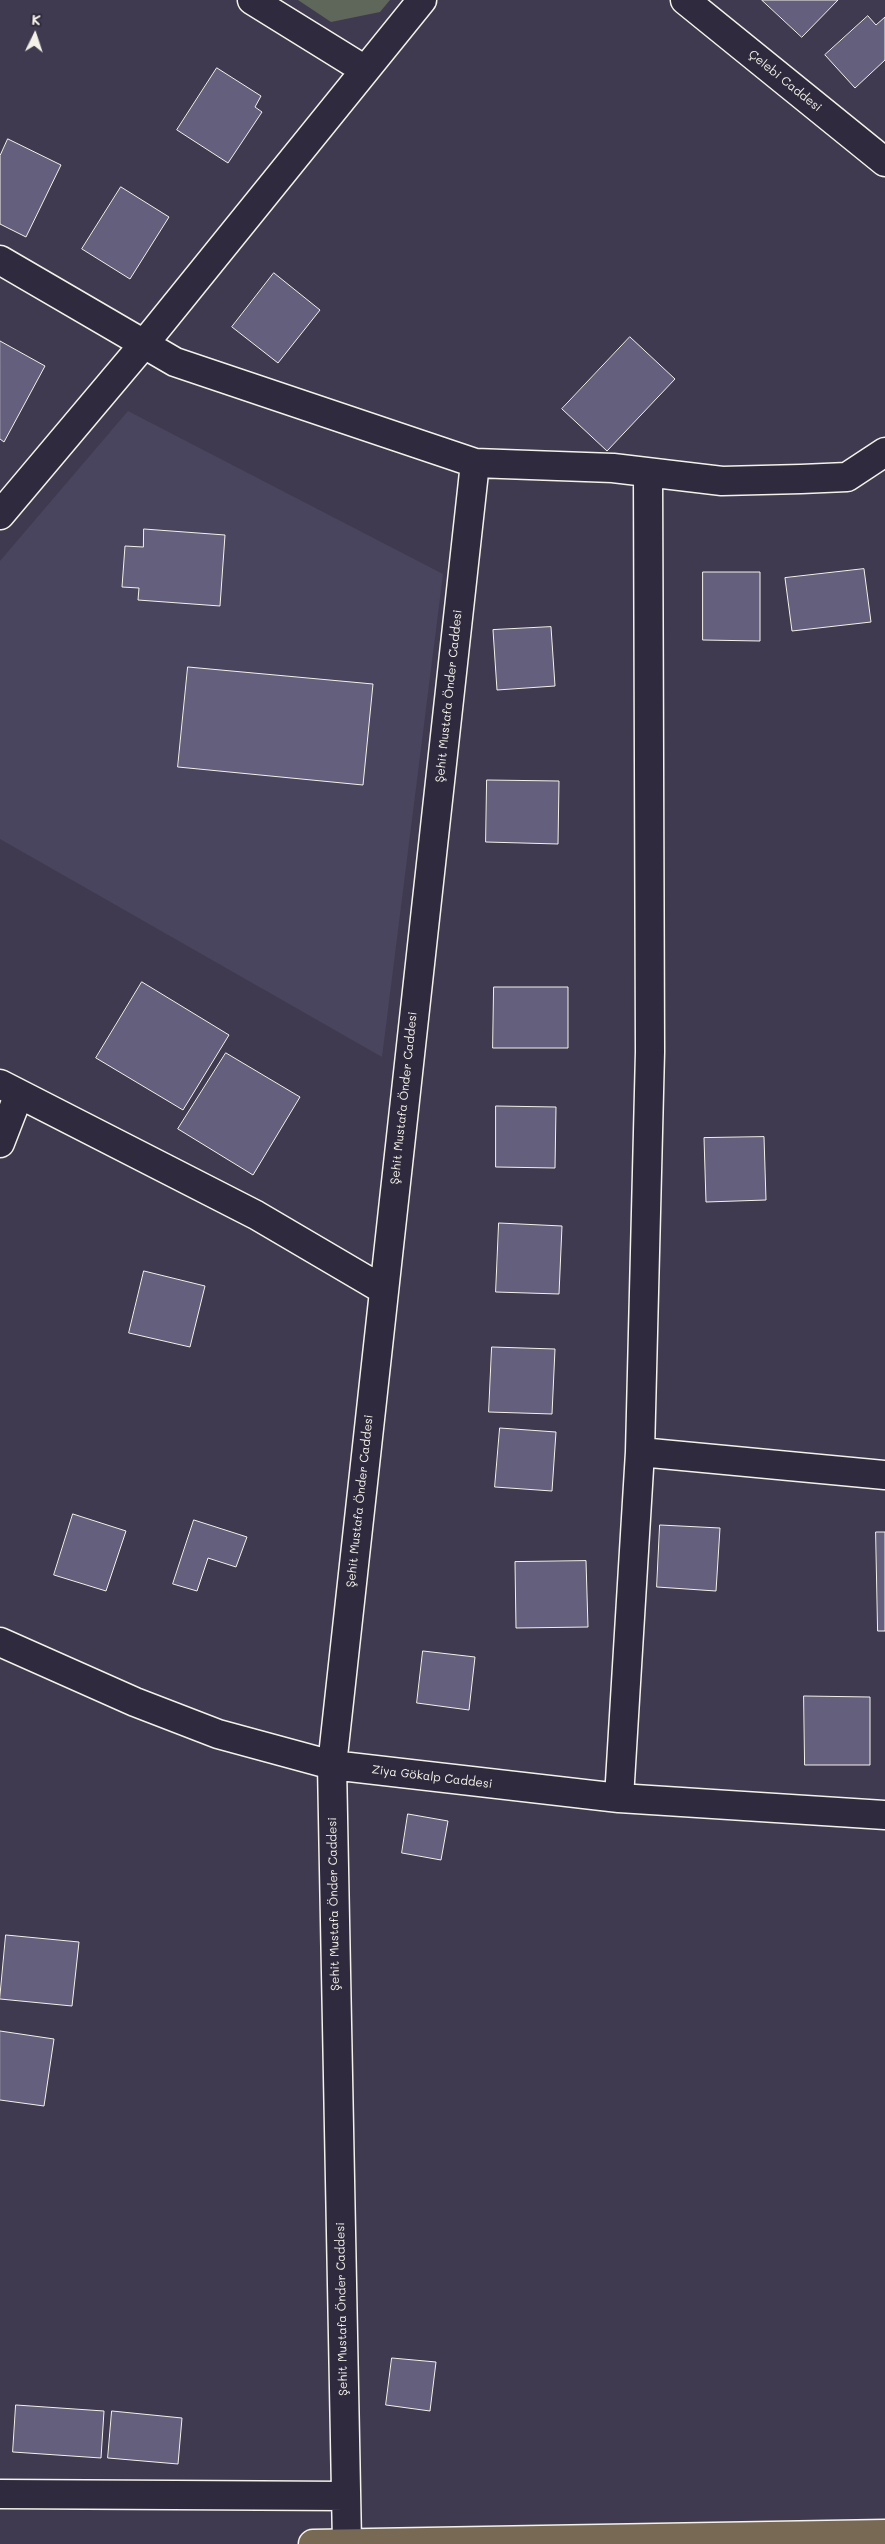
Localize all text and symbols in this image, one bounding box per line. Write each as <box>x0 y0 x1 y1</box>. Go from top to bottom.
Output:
north arrow <box>10 10 60 60</box>
text: K <box>31 10 41 29</box>
street label: Çelebi Caddesi <box>746 47 824 115</box>
street label: Şehit Mustafa Önder Caddesi <box>433 609 465 783</box>
street label: Şehit Mustafa Önder Caddesi <box>388 1011 420 1185</box>
street label: Şehit Mustafa Önder Caddesi <box>344 1414 376 1588</box>
street label: Ziya Gökalp Caddesi <box>371 1762 493 1792</box>
street label: Şehit Mustafa Önder Caddesi <box>325 1817 343 1991</box>
street label: Şehit Mustafa Önder Caddesi <box>333 2222 351 2396</box>

